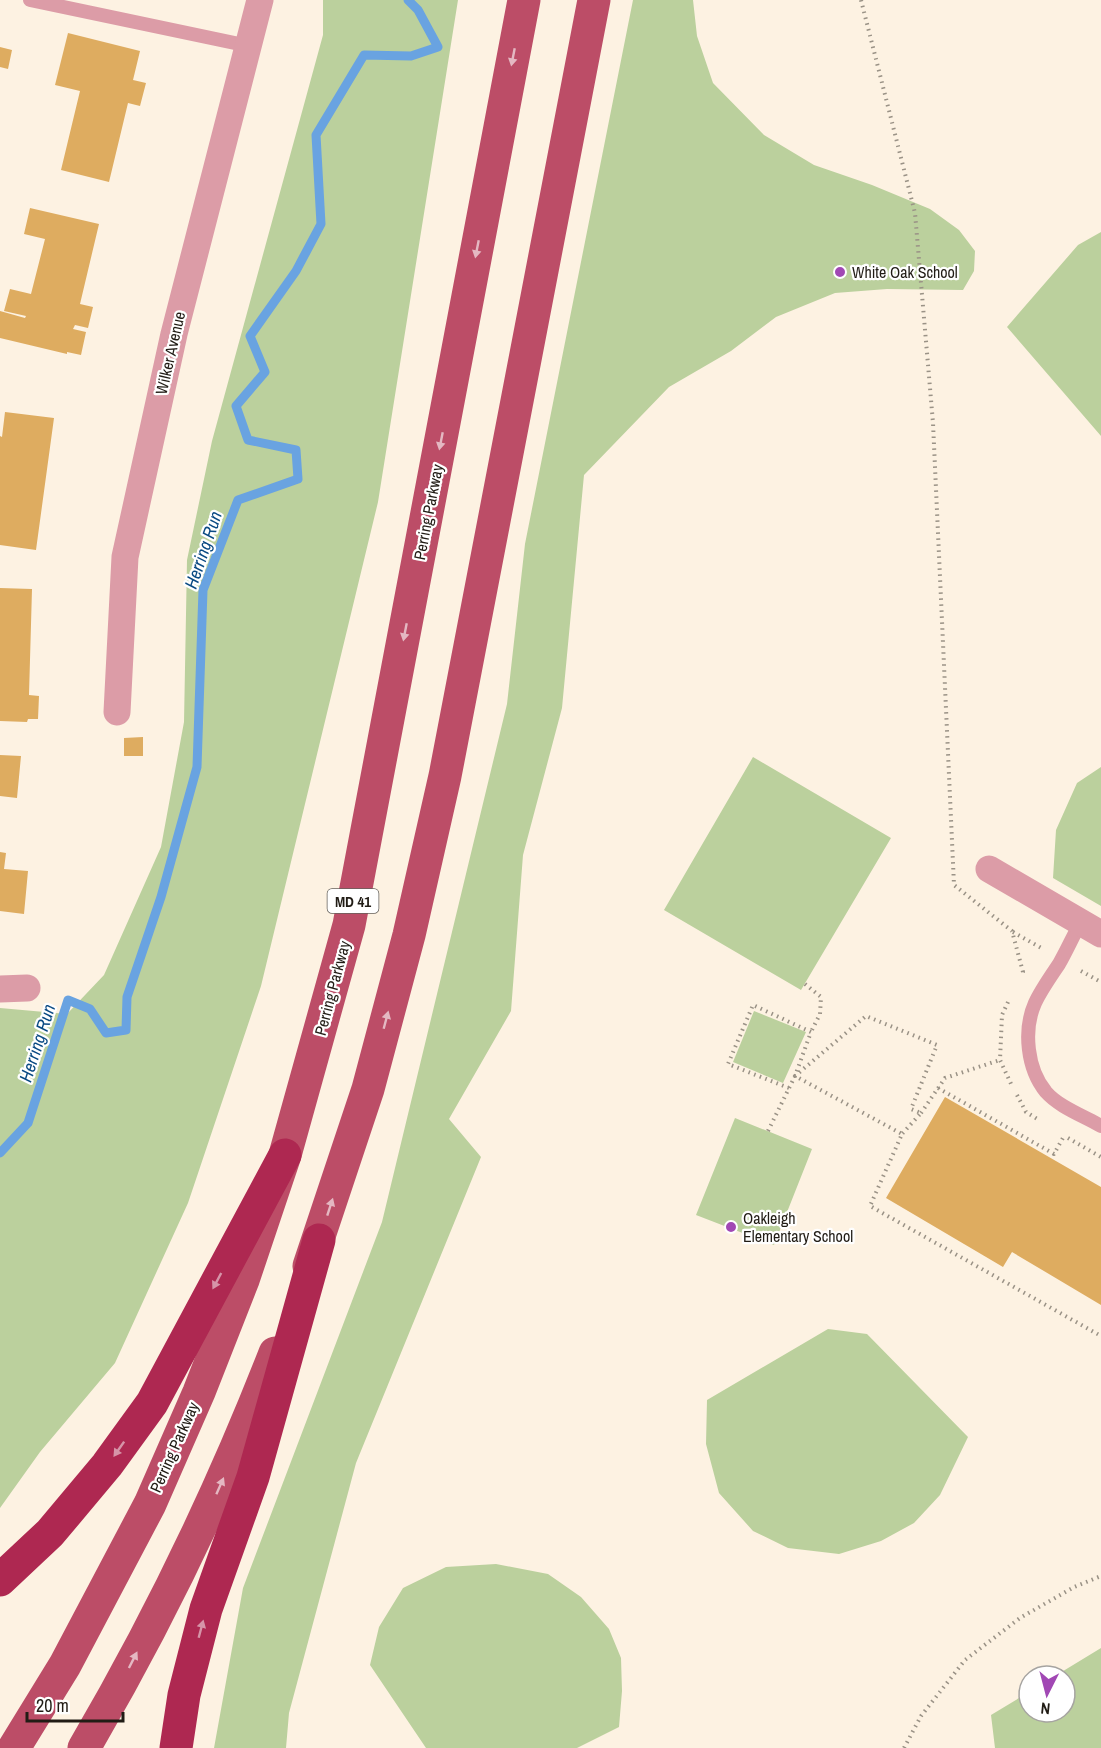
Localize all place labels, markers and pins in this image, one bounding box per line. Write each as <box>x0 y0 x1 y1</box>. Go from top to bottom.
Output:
place label: White Oak School <box>852 261 958 283</box>
marker: White Oak School <box>833 265 847 279</box>
place label: Oakleigh Elementary School <box>743 1207 853 1247</box>
marker: Oakleigh Elementary School <box>724 1220 738 1234</box>

